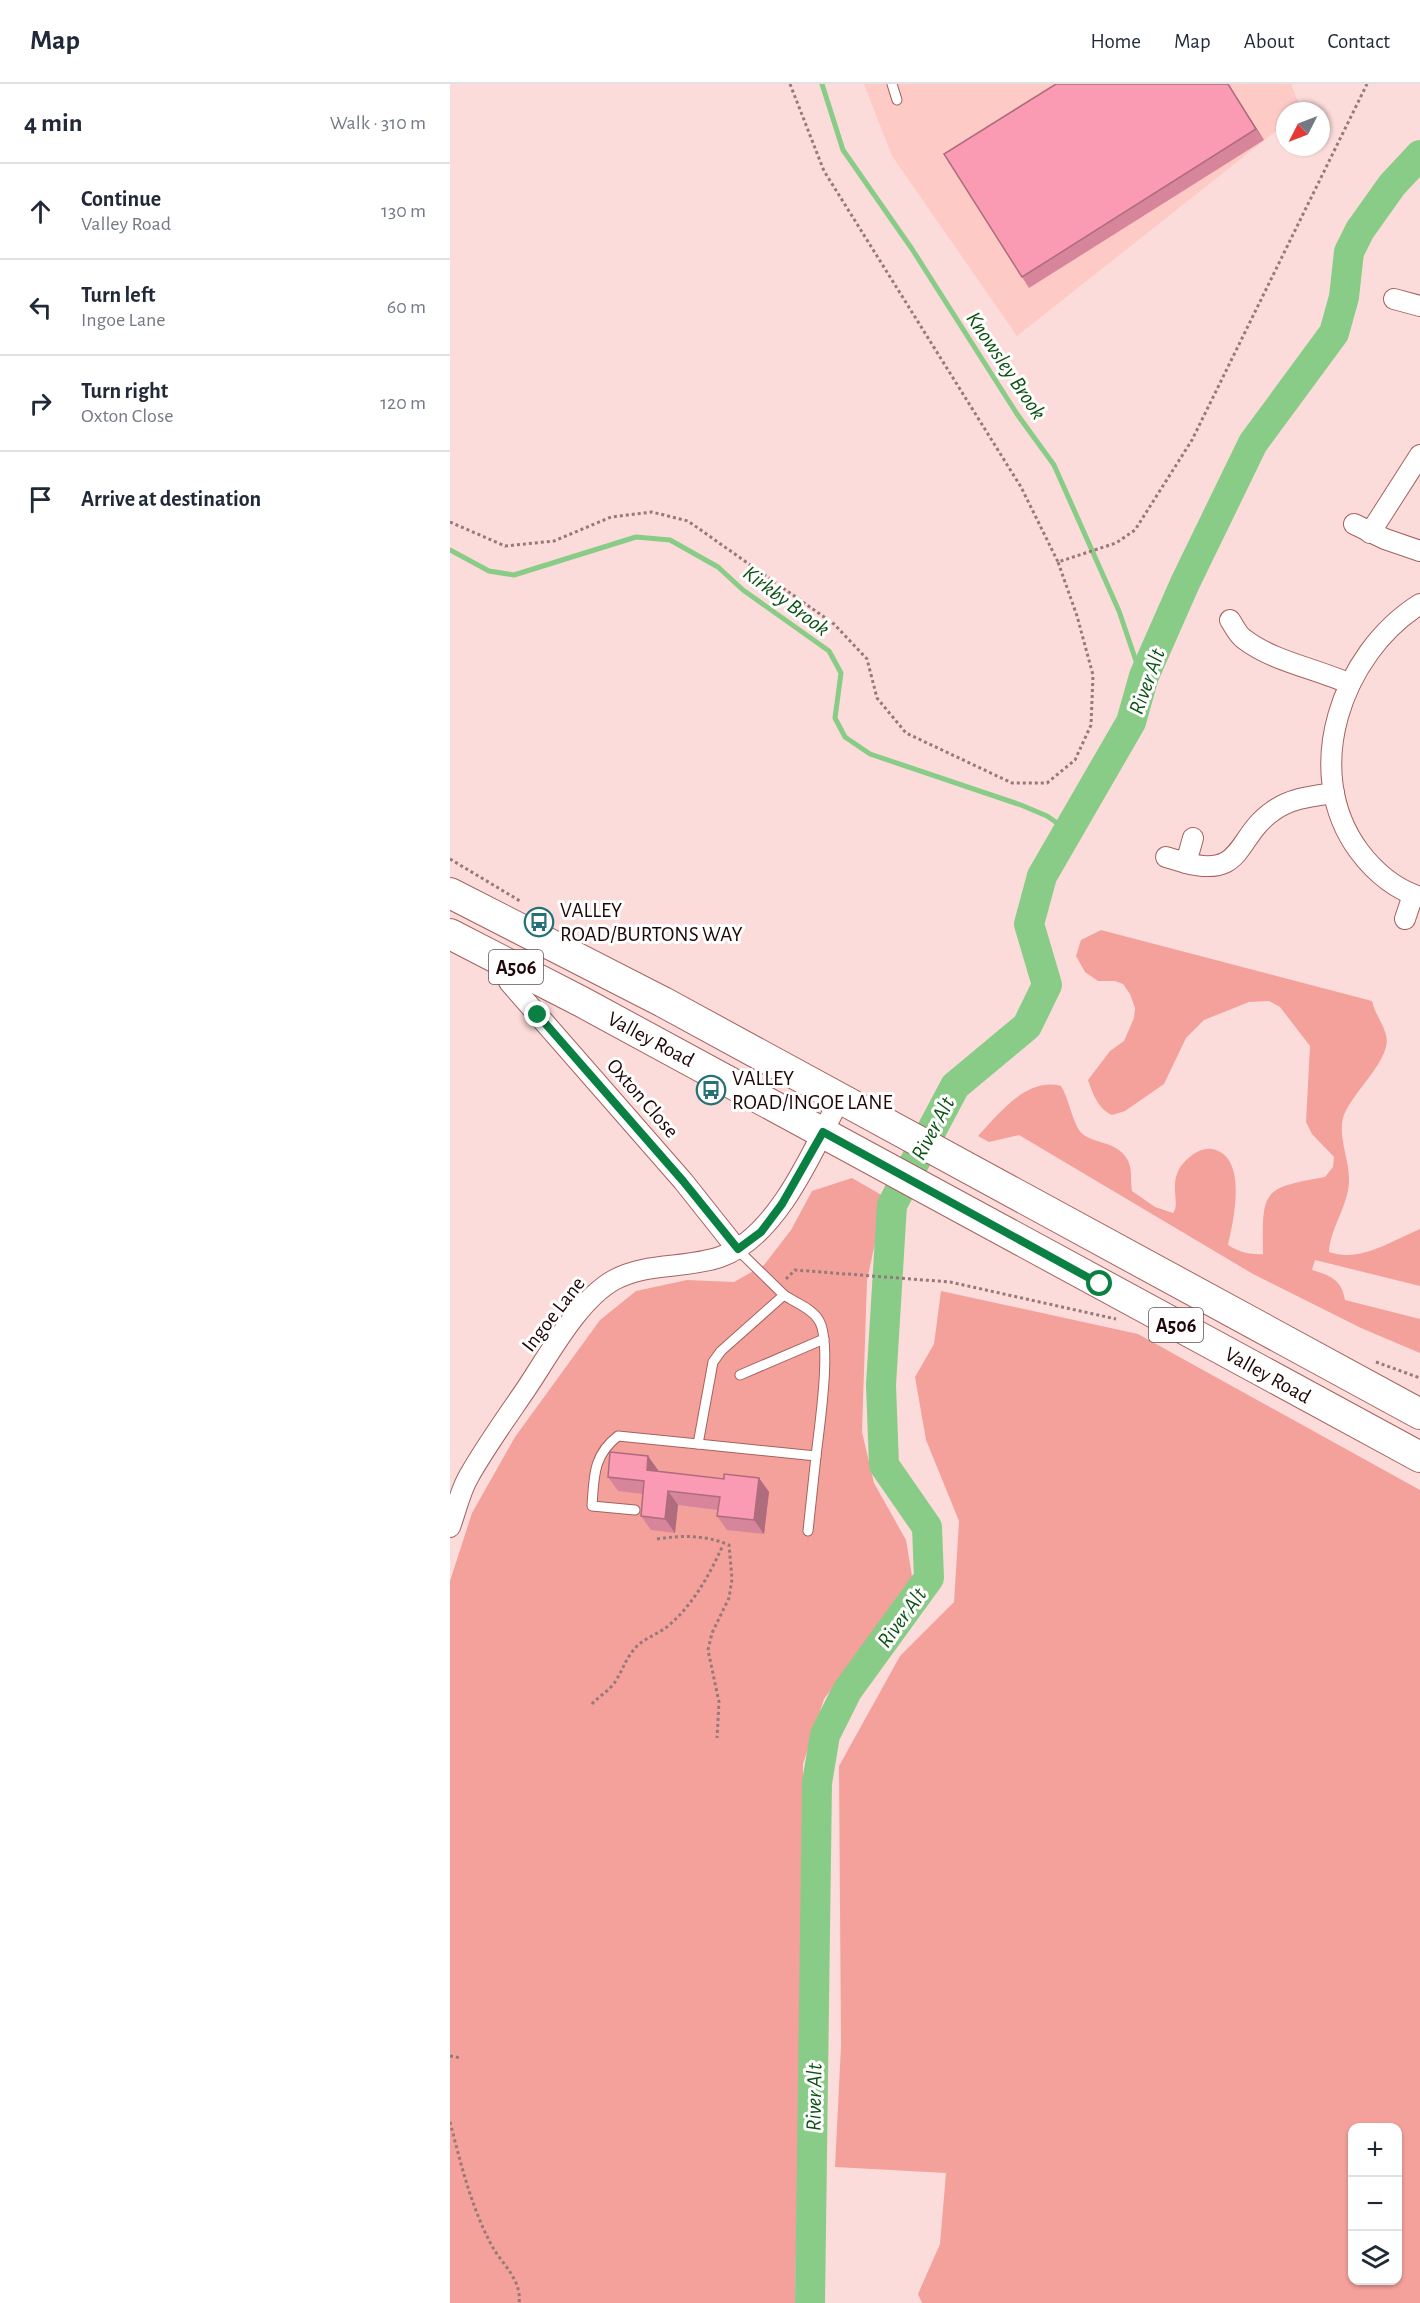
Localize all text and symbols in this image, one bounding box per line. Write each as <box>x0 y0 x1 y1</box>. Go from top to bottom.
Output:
text: Map <box>30 27 80 55</box>
text: Home <box>1090 31 1141 52</box>
text: Map <box>1174 31 1211 52</box>
text: About <box>1244 31 1294 52</box>
text: Contact <box>1327 31 1390 52</box>
north arrow <box>1276 102 1330 156</box>
text: 4 min <box>24 110 83 136</box>
text: Walk · 310 m <box>330 113 426 133</box>
text: Continue <box>81 188 161 210</box>
icon: ahead <box>24 195 57 228</box>
text: 130 m <box>381 201 426 221</box>
text: Valley Road <box>81 214 171 234</box>
text: Turn left <box>81 284 155 306</box>
icon: left <box>24 291 57 324</box>
text: 60 m <box>387 297 426 317</box>
water label: Knowsley Brook <box>962 308 1050 423</box>
text: Ingoe Lane <box>81 310 165 330</box>
text: Turn right <box>81 380 168 402</box>
icon: right <box>24 387 57 420</box>
text: 120 m <box>380 393 426 413</box>
text: Oxton Close <box>81 406 174 426</box>
icon: arrive <box>24 483 57 516</box>
text: Arrive at destination <box>81 488 261 510</box>
water label: Kirkby Brook <box>739 561 834 640</box>
water label: River Alt <box>1125 645 1169 717</box>
place label: VALLEY ROAD/BURTONS WAY <box>560 900 743 945</box>
bus stop icon: VALLEY ROAD/BURTONS WAY <box>523 906 555 938</box>
road number: A506 <box>489 950 543 984</box>
route end <box>524 1001 550 1027</box>
street label: Valley Road <box>604 1008 698 1071</box>
street label: Oxton Close <box>603 1055 682 1142</box>
place label: VALLEY ROAD/INGOE LANE <box>732 1068 893 1113</box>
bus stop icon: VALLEY ROAD/INGOE LANE <box>695 1074 727 1106</box>
water label: River Alt <box>907 1093 959 1164</box>
route start <box>1086 1270 1112 1296</box>
street label: Ingoe Lane <box>518 1273 589 1356</box>
road number: A506 <box>1149 1308 1203 1342</box>
street label: Valley Road <box>1221 1343 1314 1408</box>
water label: River Alt <box>873 1583 931 1652</box>
water label: River Alt <box>802 2062 826 2131</box>
map controls <box>1348 2123 1402 2285</box>
button: + <box>1348 2123 1402 2177</box>
button: − <box>1348 2177 1402 2231</box>
button: layers <box>1348 2231 1402 2285</box>

